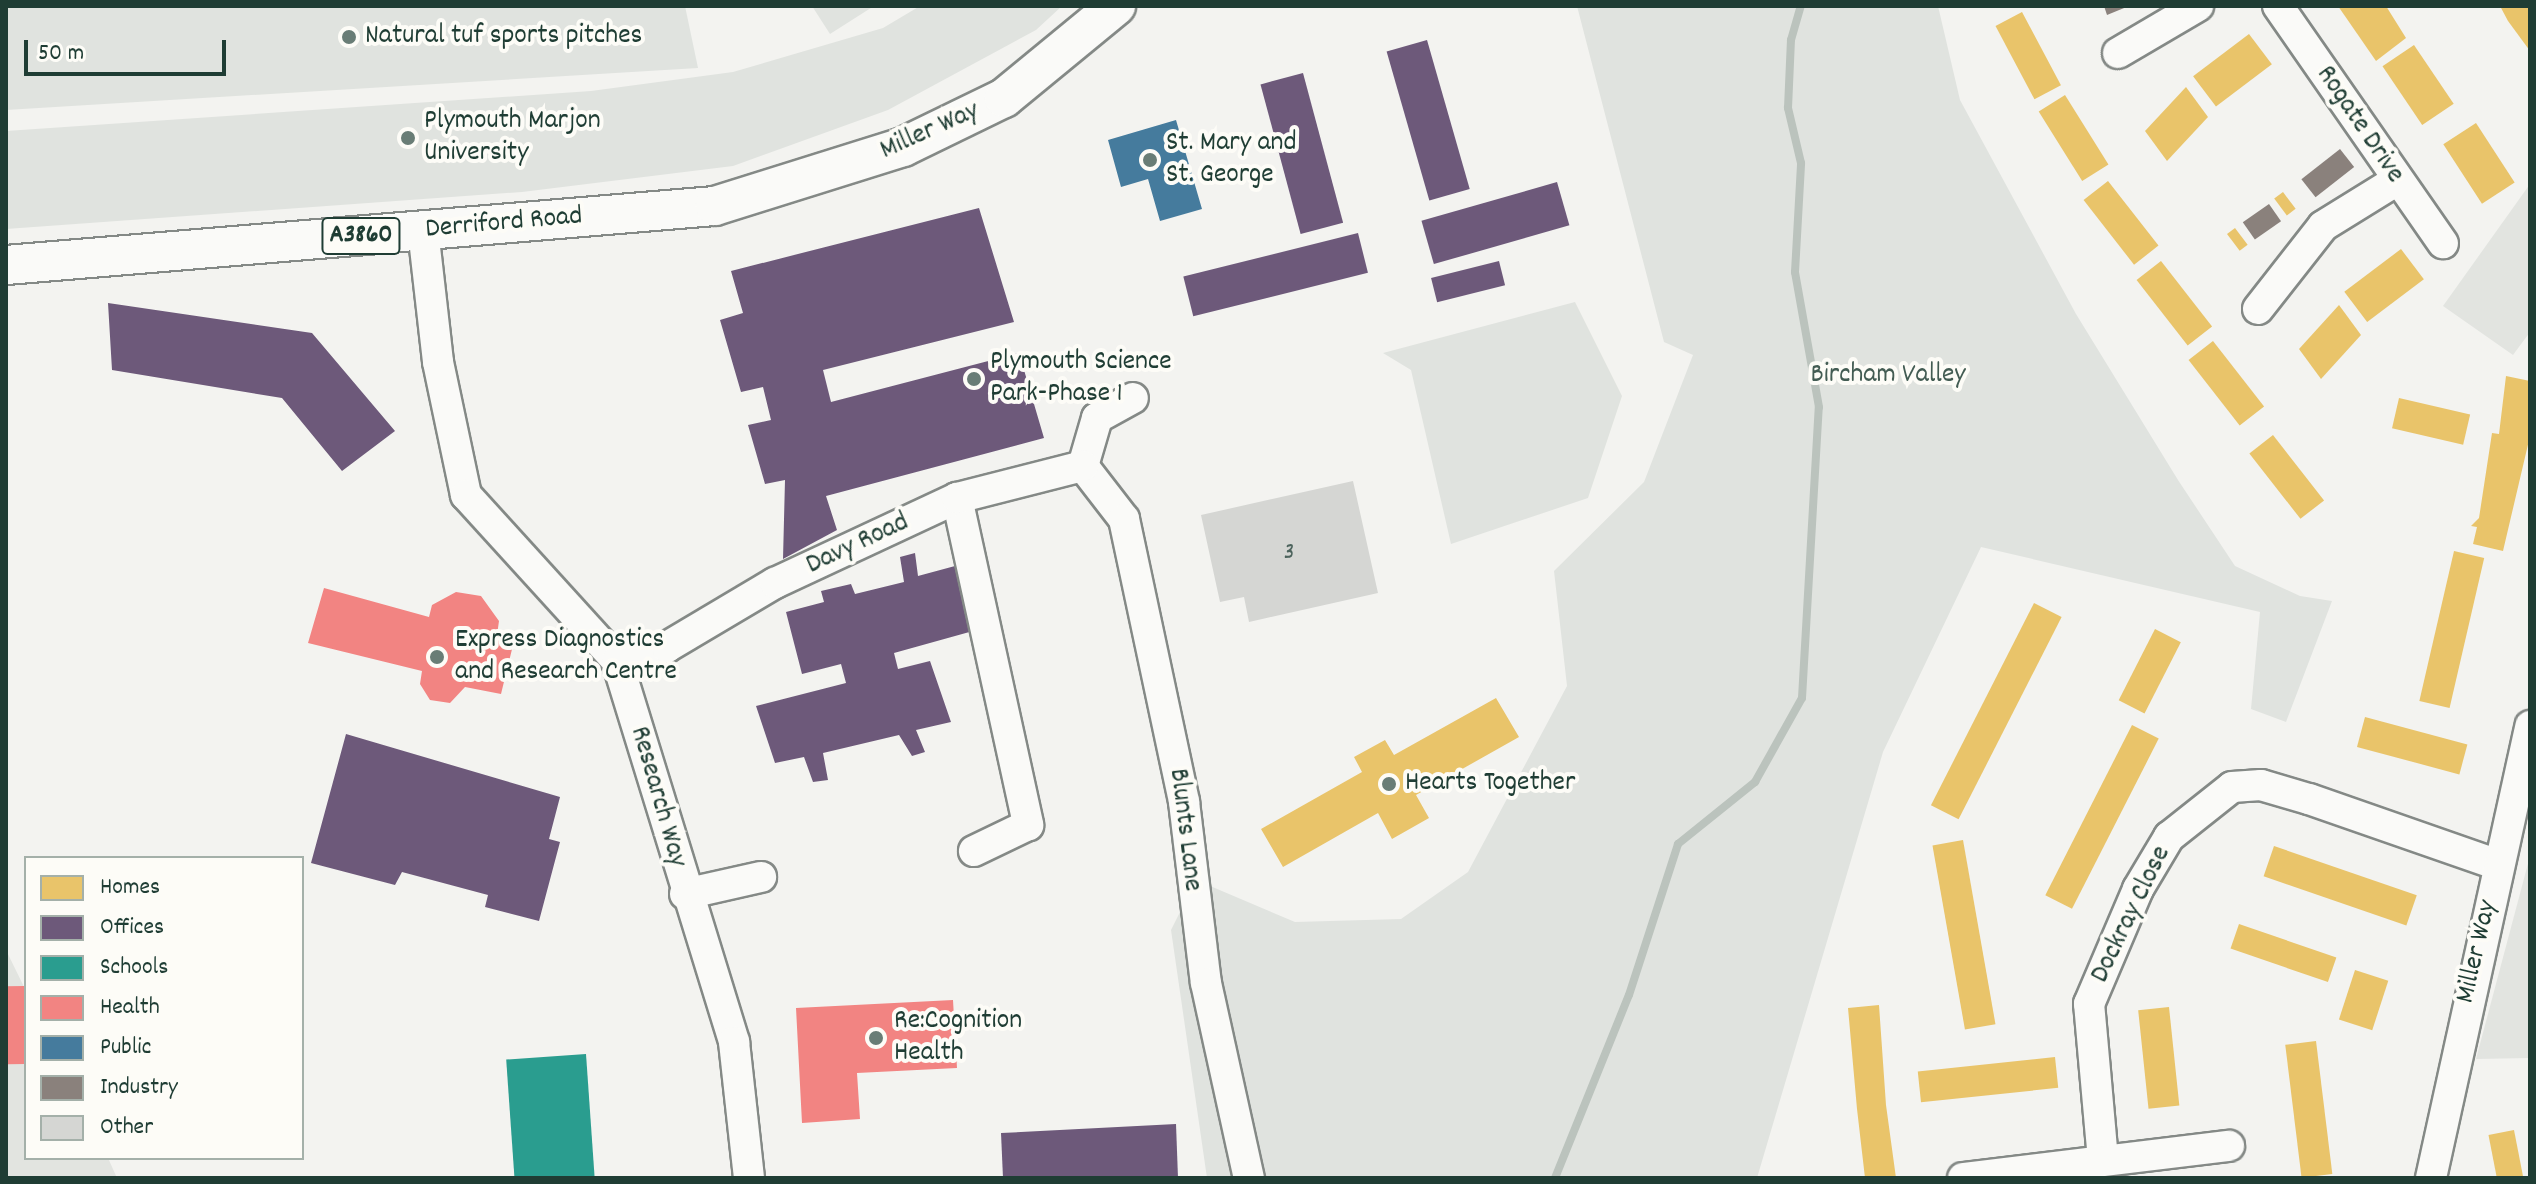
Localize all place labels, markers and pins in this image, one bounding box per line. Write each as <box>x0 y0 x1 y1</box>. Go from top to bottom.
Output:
place label: Natural tuf sports pitches <box>365 20 642 54</box>
marker: Natural tuf sports pitches <box>340 28 358 46</box>
place label: Plymouth Marjon University <box>424 105 601 171</box>
place label: St. Mary and St. George <box>1166 127 1297 193</box>
marker: Plymouth Marjon University <box>399 129 417 147</box>
marker: St. Mary and St. George <box>1141 151 1159 169</box>
place label: Plymouth Science Park-Phase 1 <box>990 346 1172 412</box>
marker: Plymouth Science Park-Phase 1 <box>965 370 983 388</box>
place label: Express Diagnostics and Research Centre <box>455 624 677 690</box>
marker: Express Diagnostics and Research Centre <box>426 646 448 668</box>
place label: Hearts Together <box>1405 767 1575 801</box>
marker: Hearts Together <box>1380 775 1398 793</box>
place label: Re:Cognition Health <box>894 1005 1022 1071</box>
marker: Re:Cognition Health <box>865 1027 887 1049</box>

